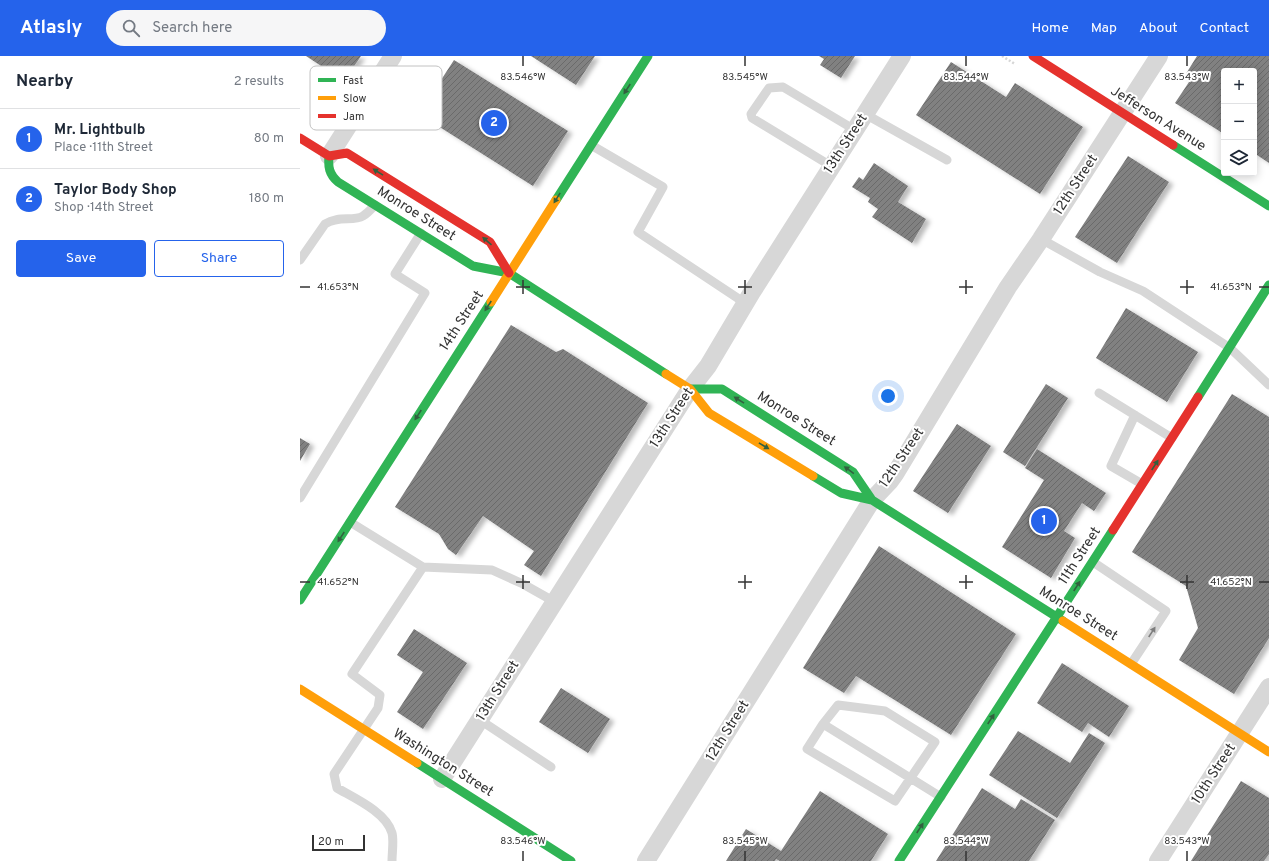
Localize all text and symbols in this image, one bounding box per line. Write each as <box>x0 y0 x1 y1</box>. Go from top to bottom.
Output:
search box <box>106 10 386 46</box>
text: Atlasly <box>20 16 82 40</box>
icon: search <box>120 17 142 39</box>
text: Search here <box>152 19 232 38</box>
text: Home <box>1032 20 1069 37</box>
text: Map <box>1091 20 1117 37</box>
text: About <box>1139 20 1178 37</box>
text: Contact <box>1200 20 1249 37</box>
legend <box>310 66 442 130</box>
map controls <box>1221 68 1257 176</box>
button: + <box>1221 68 1257 104</box>
text: Nearby <box>16 71 73 93</box>
text: 83.546°W <box>500 71 546 84</box>
text: 83.545°W <box>722 71 768 84</box>
text: 83.544°W <box>943 71 989 84</box>
text: 83.543°W <box>1164 71 1210 84</box>
text: 2 results <box>234 74 284 90</box>
text: Fast <box>343 74 363 88</box>
one-way arrow <box>623 83 630 95</box>
street label: Jefferson Avenue <box>1107 83 1209 155</box>
text: Slow <box>343 92 366 106</box>
button: − <box>1221 104 1257 140</box>
pin: 2 <box>481 108 507 138</box>
text: Jam <box>343 110 364 124</box>
street label: 13th Street <box>820 111 872 177</box>
text: Mr. Lightbulb <box>54 121 146 140</box>
text: 1 <box>26 131 32 147</box>
text: 80 m <box>254 131 284 147</box>
text: Place · 11th Street <box>54 140 153 156</box>
button: layers <box>1221 140 1257 176</box>
street label: 12th Street <box>1050 152 1102 218</box>
one-way arrow <box>373 168 383 176</box>
text: Taylor Body Shop <box>54 181 177 200</box>
street label: Monroe Street <box>374 183 458 245</box>
text: 2 <box>25 191 33 207</box>
text: 180 m <box>249 191 284 207</box>
one-way arrow <box>553 193 560 204</box>
text: Shop · 14th Street <box>54 200 153 216</box>
one-way arrow <box>482 237 492 246</box>
button: Save <box>16 240 146 277</box>
button: Share <box>154 240 284 277</box>
text: 41.653°N <box>317 281 359 294</box>
text: 41.653°N <box>1210 281 1252 294</box>
street label: 14th Street <box>436 288 488 354</box>
one-way arrow <box>484 301 492 311</box>
street label: 13th Street <box>646 385 698 451</box>
your location <box>878 386 898 406</box>
street label: Monroe Street <box>754 388 838 450</box>
one-way arrow <box>734 396 744 404</box>
one-way arrow <box>414 410 422 420</box>
street label: 12th Street <box>876 425 928 491</box>
one-way arrow <box>758 443 770 450</box>
one-way arrow <box>1151 459 1158 471</box>
one-way arrow <box>843 466 854 474</box>
pin: 1 <box>1031 506 1057 536</box>
street label: 11th Street <box>1055 524 1105 588</box>
one-way arrow <box>337 531 344 543</box>
text: 41.652°N <box>317 576 359 589</box>
text: 41.652°N <box>1210 576 1252 589</box>
one-way arrow <box>1073 581 1081 592</box>
street label: Monroe Street <box>1036 583 1120 645</box>
one-way arrow <box>1149 626 1156 637</box>
street label: 13th Street <box>473 658 523 724</box>
street label: 12th Street <box>703 697 753 765</box>
one-way arrow <box>987 714 995 724</box>
street label: Washington Street <box>390 725 496 801</box>
street label: 10th Street <box>1188 740 1240 808</box>
one-way arrow <box>917 822 924 834</box>
scale bar <box>312 833 365 852</box>
text: 20 m <box>318 835 344 849</box>
text: 83.546°W <box>500 835 546 848</box>
text: 83.545°W <box>722 835 768 848</box>
text: 83.544°W <box>943 835 989 848</box>
text: 83.543°W <box>1164 835 1210 848</box>

